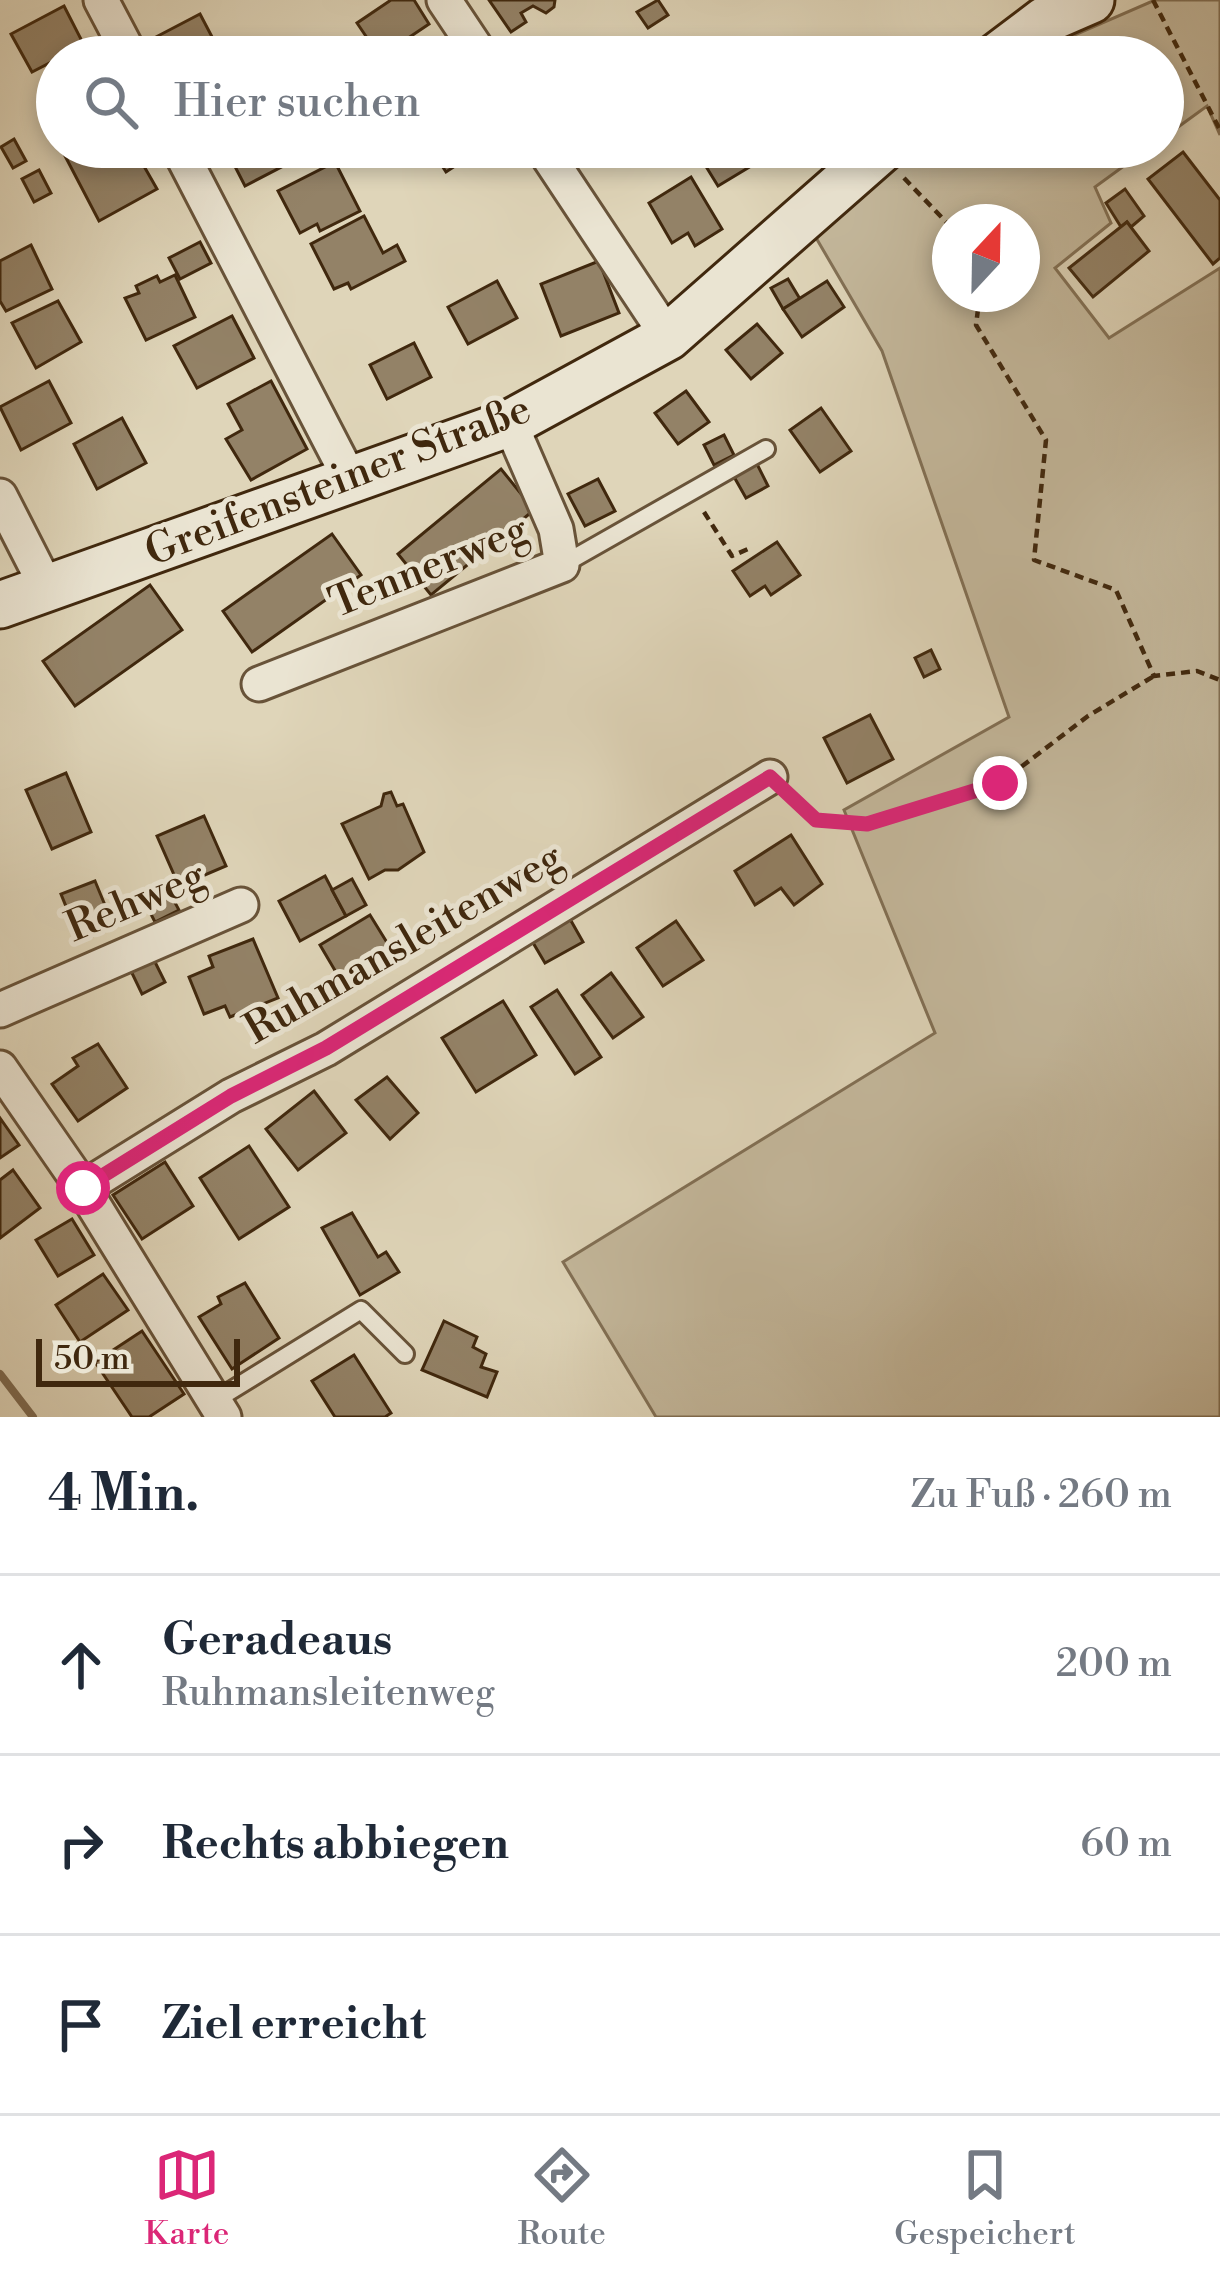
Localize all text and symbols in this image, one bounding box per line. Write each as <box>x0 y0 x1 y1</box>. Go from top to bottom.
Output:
search box <box>36 36 1184 168</box>
icon: search <box>78 69 144 135</box>
text: Hier suchen <box>174 74 420 131</box>
north arrow <box>932 204 1040 312</box>
street label: Greifensteiner Straße <box>138 383 538 579</box>
street label: Tennerweg <box>322 503 537 632</box>
route end <box>973 756 1027 810</box>
street label: Ruhmansleitenweg <box>235 831 573 1058</box>
street label: Rehweg <box>58 849 214 956</box>
route start <box>56 1161 110 1215</box>
scale bar <box>36 1333 240 1386</box>
text: 50 m <box>54 1339 130 1380</box>
text: 4 Min. <box>48 1463 199 1527</box>
text: Zu Fuß · 260 m <box>910 1471 1172 1520</box>
text: Geradeaus <box>162 1612 392 1669</box>
icon: ahead <box>48 1632 114 1698</box>
text: 200 m <box>1056 1640 1172 1689</box>
text: Ruhmansleitenweg <box>162 1669 495 1718</box>
icon: right <box>48 1812 114 1878</box>
text: Rechts abbiegen <box>162 1816 509 1873</box>
text: 60 m <box>1080 1820 1172 1869</box>
icon: arrive <box>48 1992 114 2058</box>
text: Ziel erreicht <box>162 1996 426 2053</box>
tab: Karte <box>144 2142 230 2255</box>
tab: Route <box>518 2142 606 2255</box>
tab: Gespeichert <box>894 2142 1076 2255</box>

